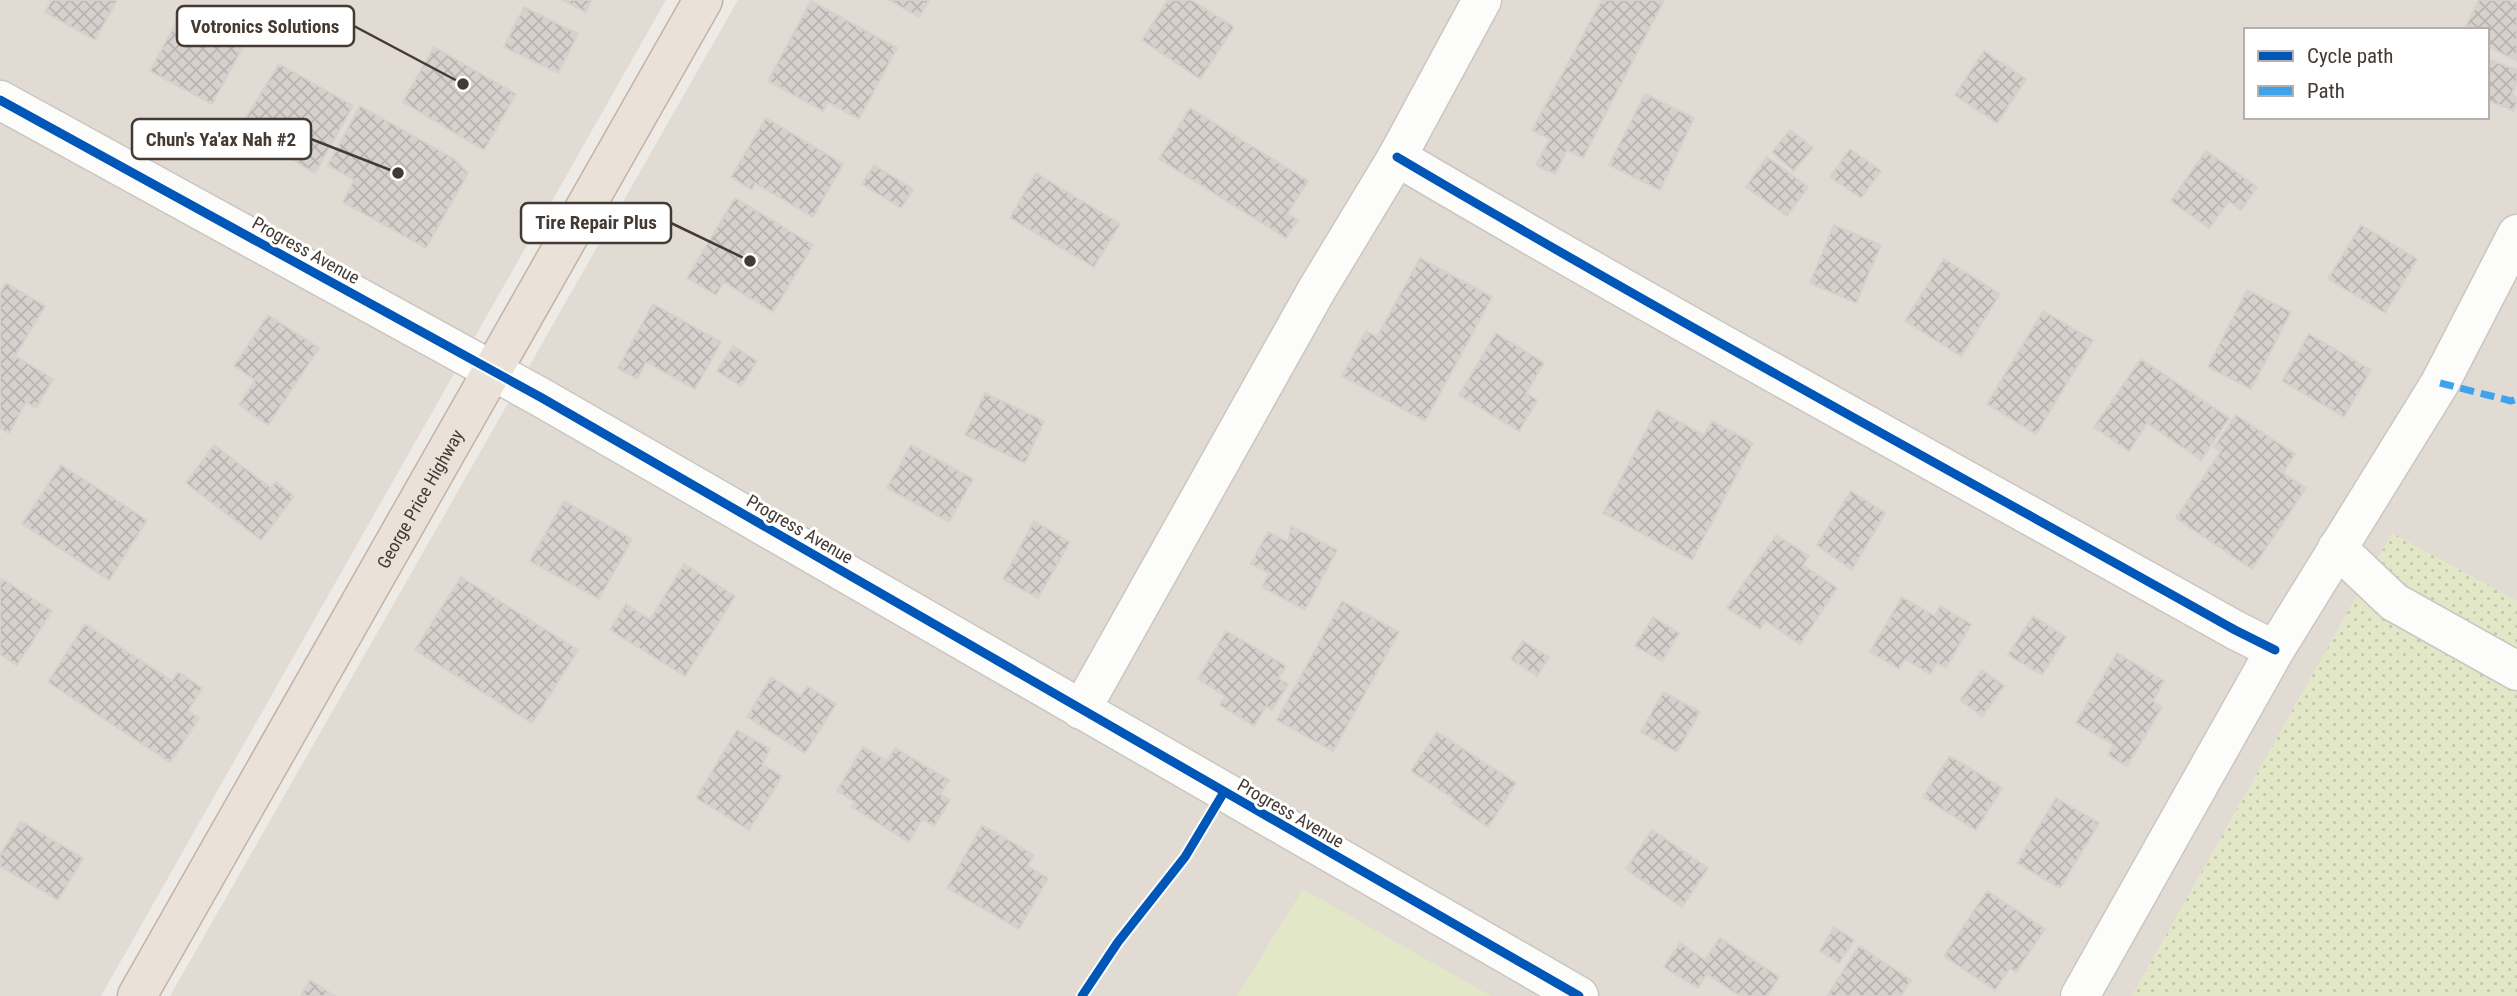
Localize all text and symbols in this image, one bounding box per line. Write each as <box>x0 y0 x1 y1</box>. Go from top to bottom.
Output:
callout: Votronics Solutions <box>177 6 354 46</box>
text: Votronics Solutions <box>190 15 340 38</box>
legend <box>2244 28 2489 119</box>
text: Cycle path <box>2307 44 2393 68</box>
text: Path <box>2307 79 2345 103</box>
callout: Chun's Ya'ax Nah #2 <box>132 119 311 159</box>
text: Chun's Ya'ax Nah #2 <box>146 128 296 151</box>
callout: Tire Repair Plus <box>521 203 671 243</box>
text: Tire Repair Plus <box>535 211 657 234</box>
street label: Progress Avenue <box>249 212 363 288</box>
street label: George Price Highway <box>372 425 468 572</box>
street label: Progress Avenue <box>743 490 857 568</box>
street label: Progress Avenue <box>1234 774 1348 852</box>

